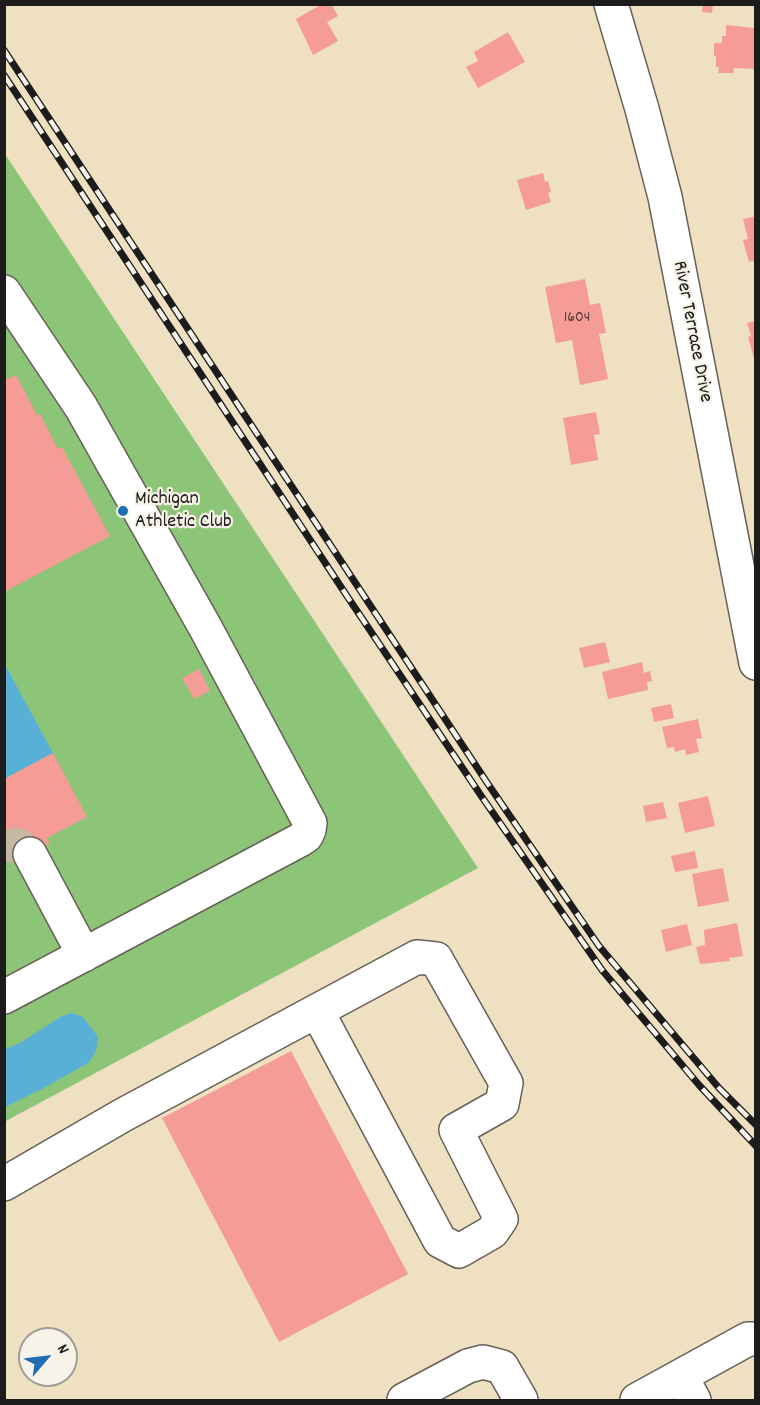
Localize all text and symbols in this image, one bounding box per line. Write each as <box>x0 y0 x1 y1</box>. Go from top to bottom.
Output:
street label: River Terrace Drive <box>666 259 716 405</box>
house number: 1604 <box>564 309 590 329</box>
place label: Michigan Athletic Club <box>135 488 232 535</box>
marker: Michigan Athletic Club <box>116 504 130 518</box>
north arrow <box>18 1327 78 1387</box>
text: N <box>51 1340 75 1358</box>

